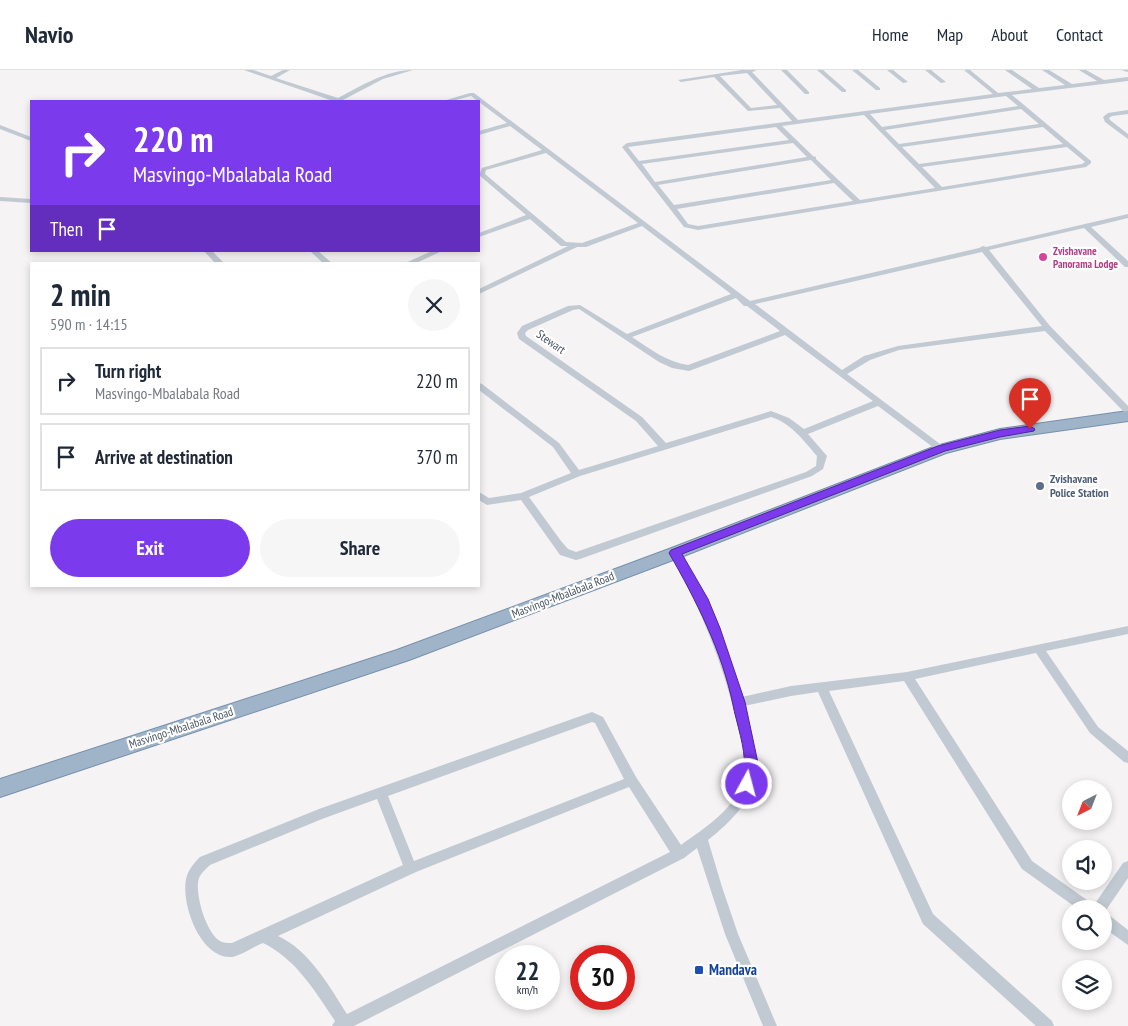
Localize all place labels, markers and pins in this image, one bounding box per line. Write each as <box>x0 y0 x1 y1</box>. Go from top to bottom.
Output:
place label: Zvishavane Panorama Lodge <box>1053 244 1118 271</box>
marker: Zvishavane Panorama Lodge <box>1037 251 1049 263</box>
pin <box>1009 378 1051 429</box>
place label: Zvishavane Police Station <box>1050 471 1109 500</box>
marker: Zvishavane Police Station <box>1034 480 1046 492</box>
place label: Mandava <box>709 960 757 979</box>
marker: Mandava <box>693 964 705 976</box>

